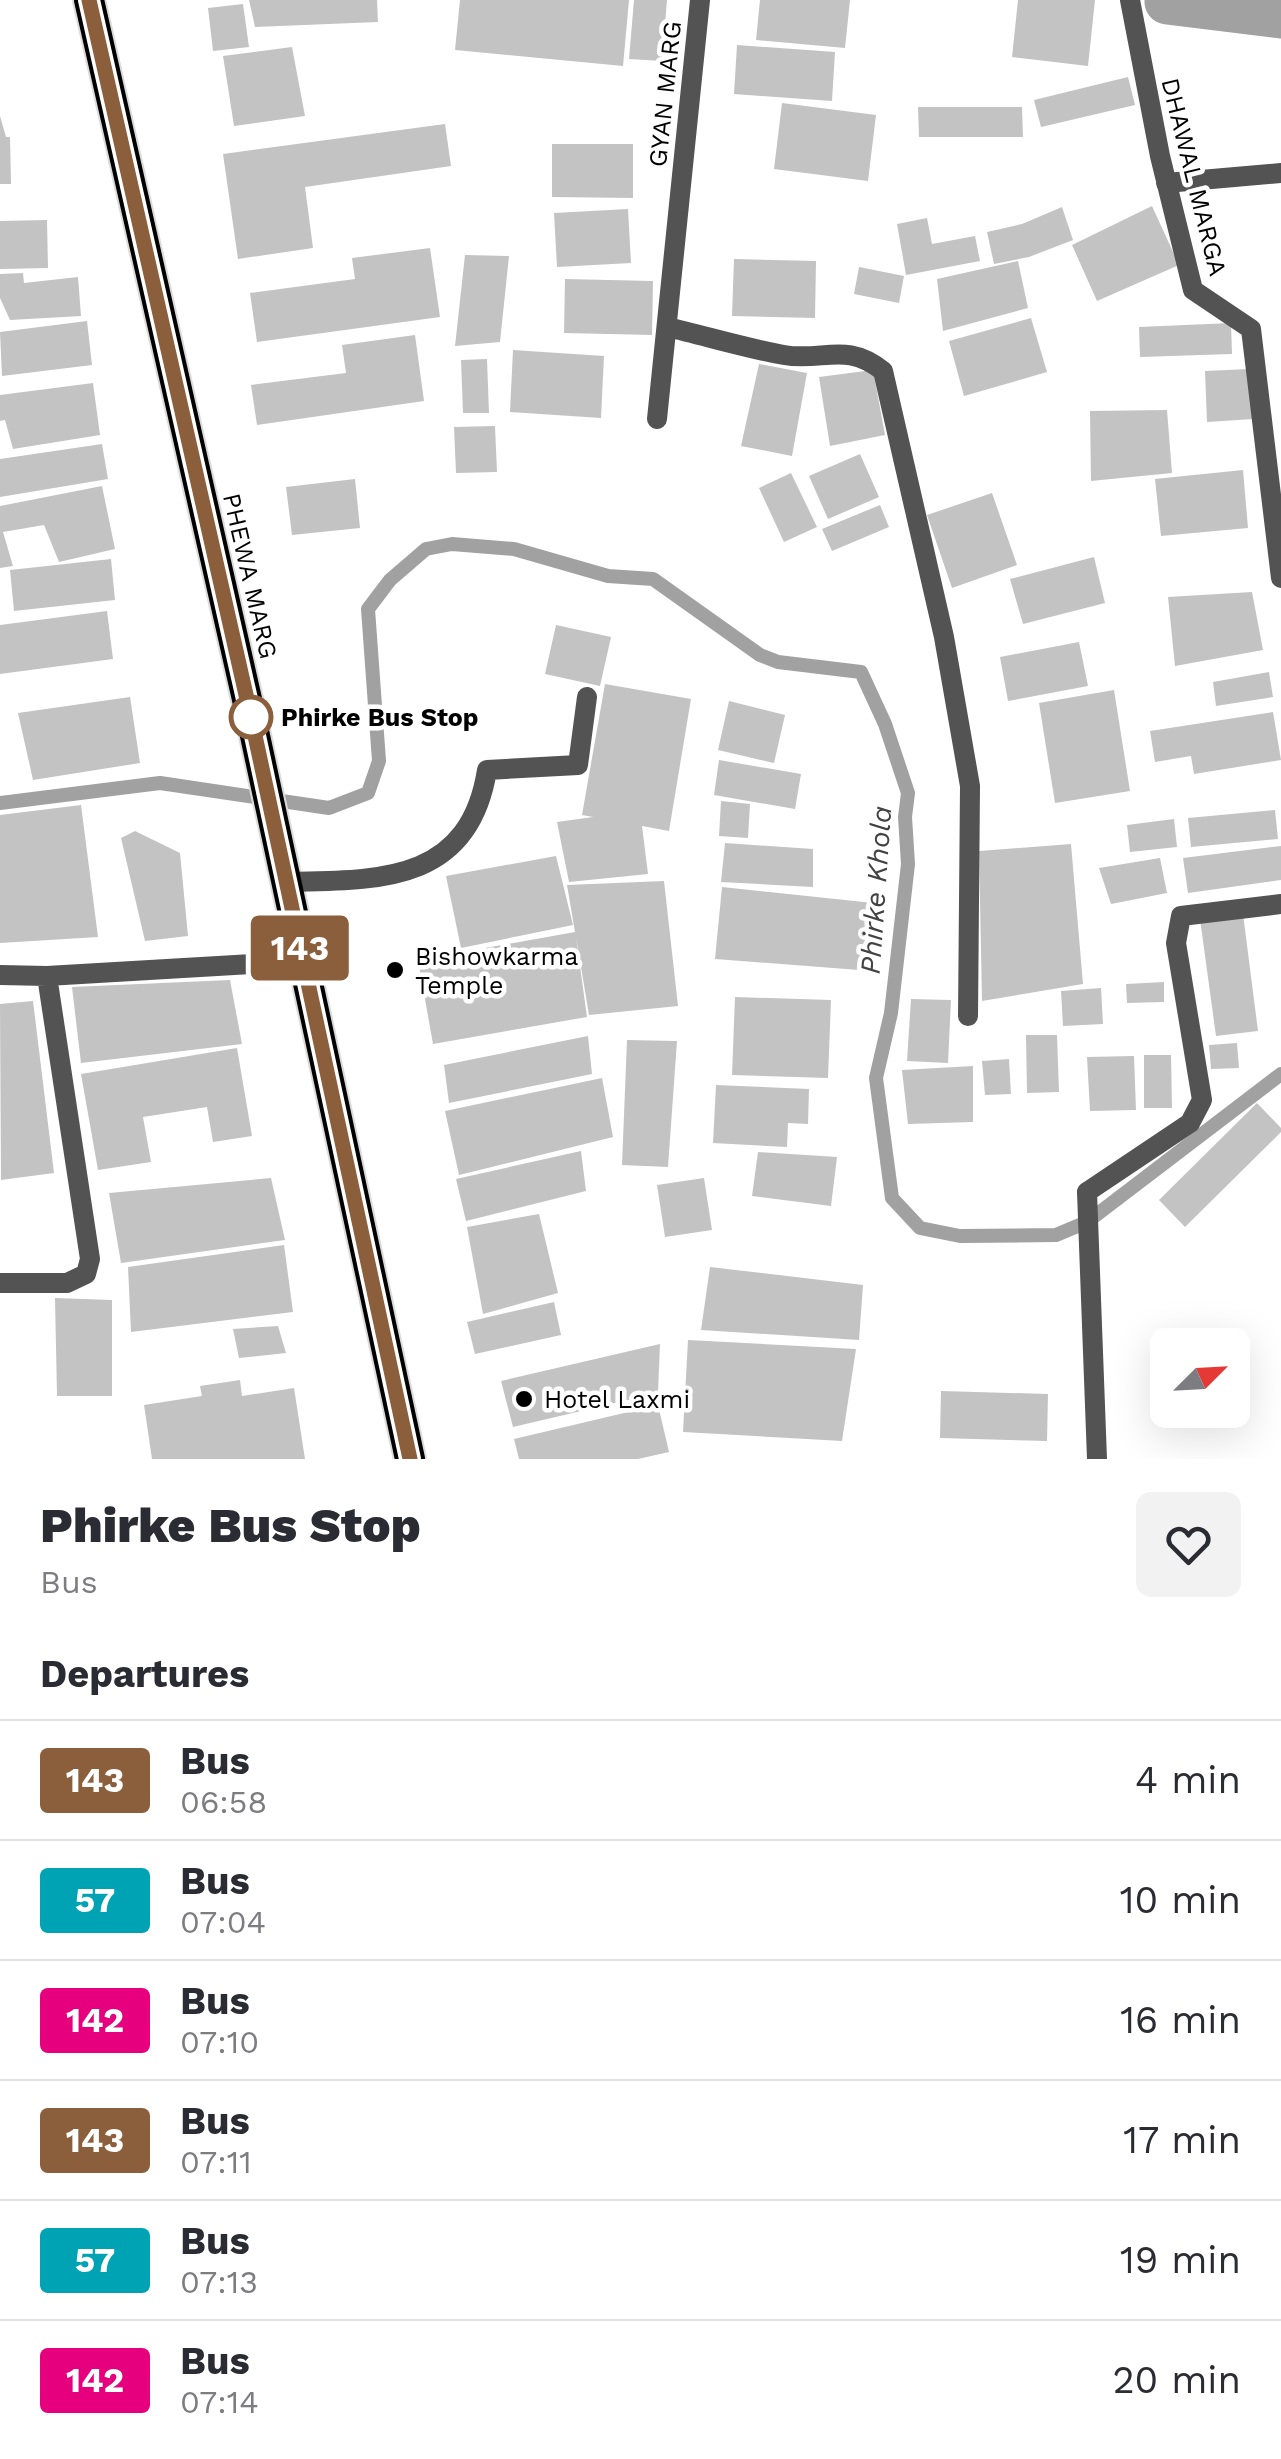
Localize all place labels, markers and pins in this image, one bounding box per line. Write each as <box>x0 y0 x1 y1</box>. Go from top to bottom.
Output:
marker: Phirke Bus Stop <box>230 696 272 738</box>
place label: Phirke Bus Stop <box>281 703 478 732</box>
place label: Bishowkarma Temple <box>415 942 578 1000</box>
marker: Bishowkarma Temple <box>384 959 406 981</box>
place label: Hotel Laxmi <box>544 1385 690 1414</box>
marker: Hotel Laxmi <box>513 1388 535 1410</box>

